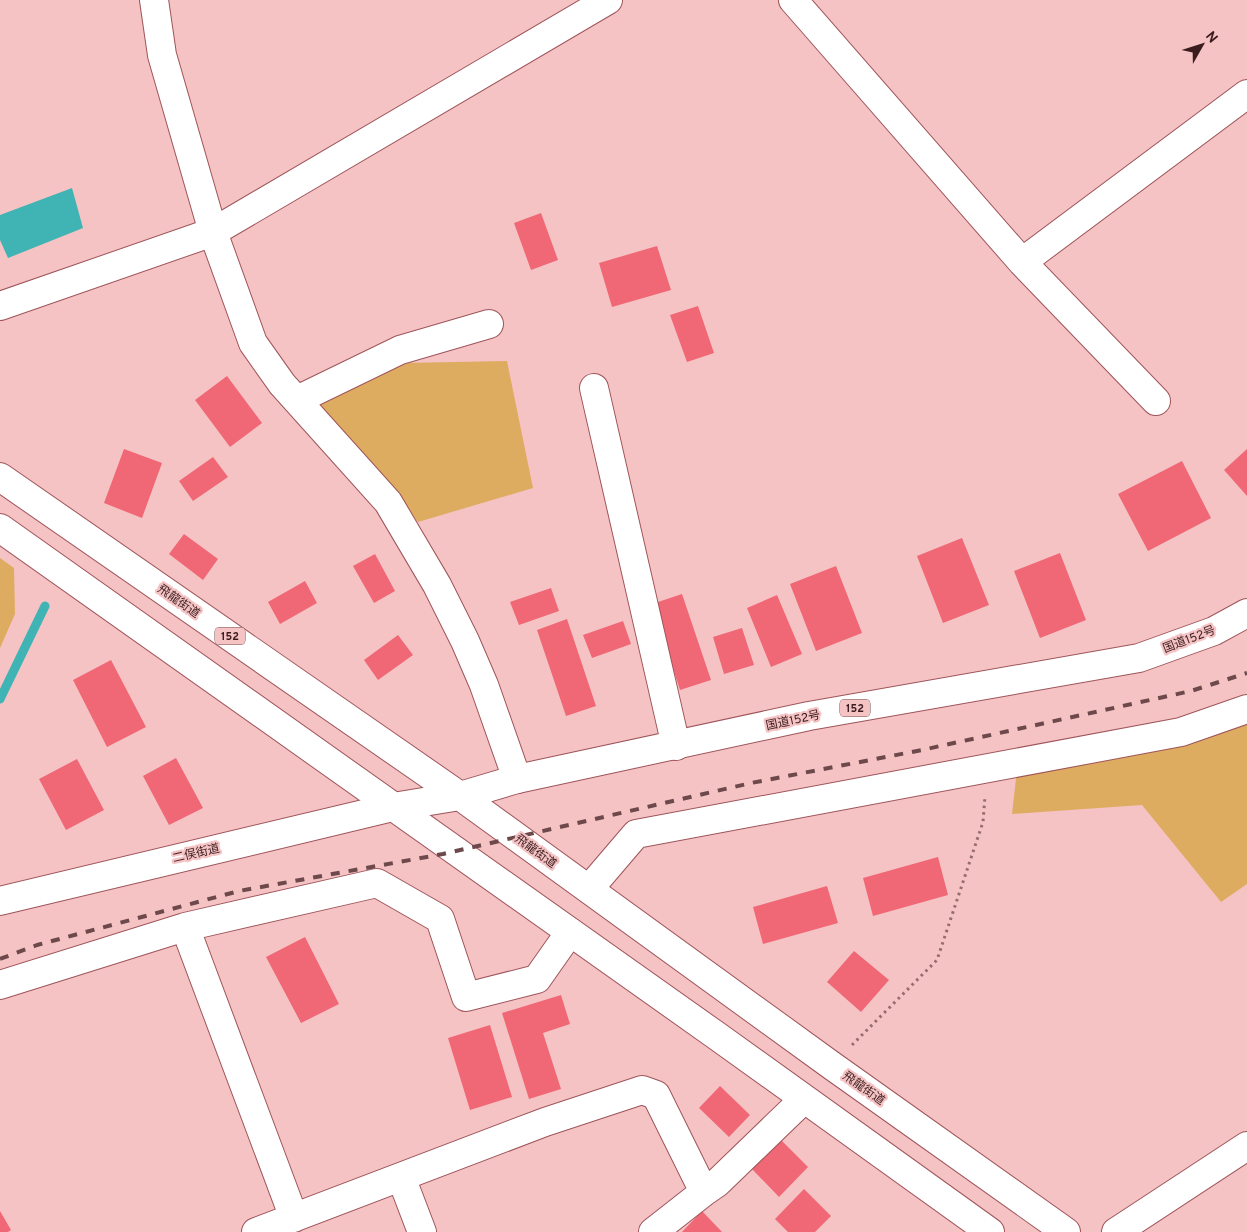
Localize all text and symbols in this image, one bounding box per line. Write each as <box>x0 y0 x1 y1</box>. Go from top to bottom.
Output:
north arrow <box>1177 20 1227 70</box>
text: N <box>1201 29 1221 47</box>
street label: 飛龍街道 <box>154 581 203 622</box>
street label: 国道152号 <box>1161 623 1218 657</box>
road number: 152 <box>215 628 245 644</box>
road number: 152 <box>840 700 870 716</box>
street label: 国道152号 <box>765 707 822 735</box>
street label: 飛龍街道 <box>511 831 560 872</box>
street label: 二俣街道 <box>171 841 221 867</box>
street label: 飛龍街道 <box>839 1068 888 1109</box>

